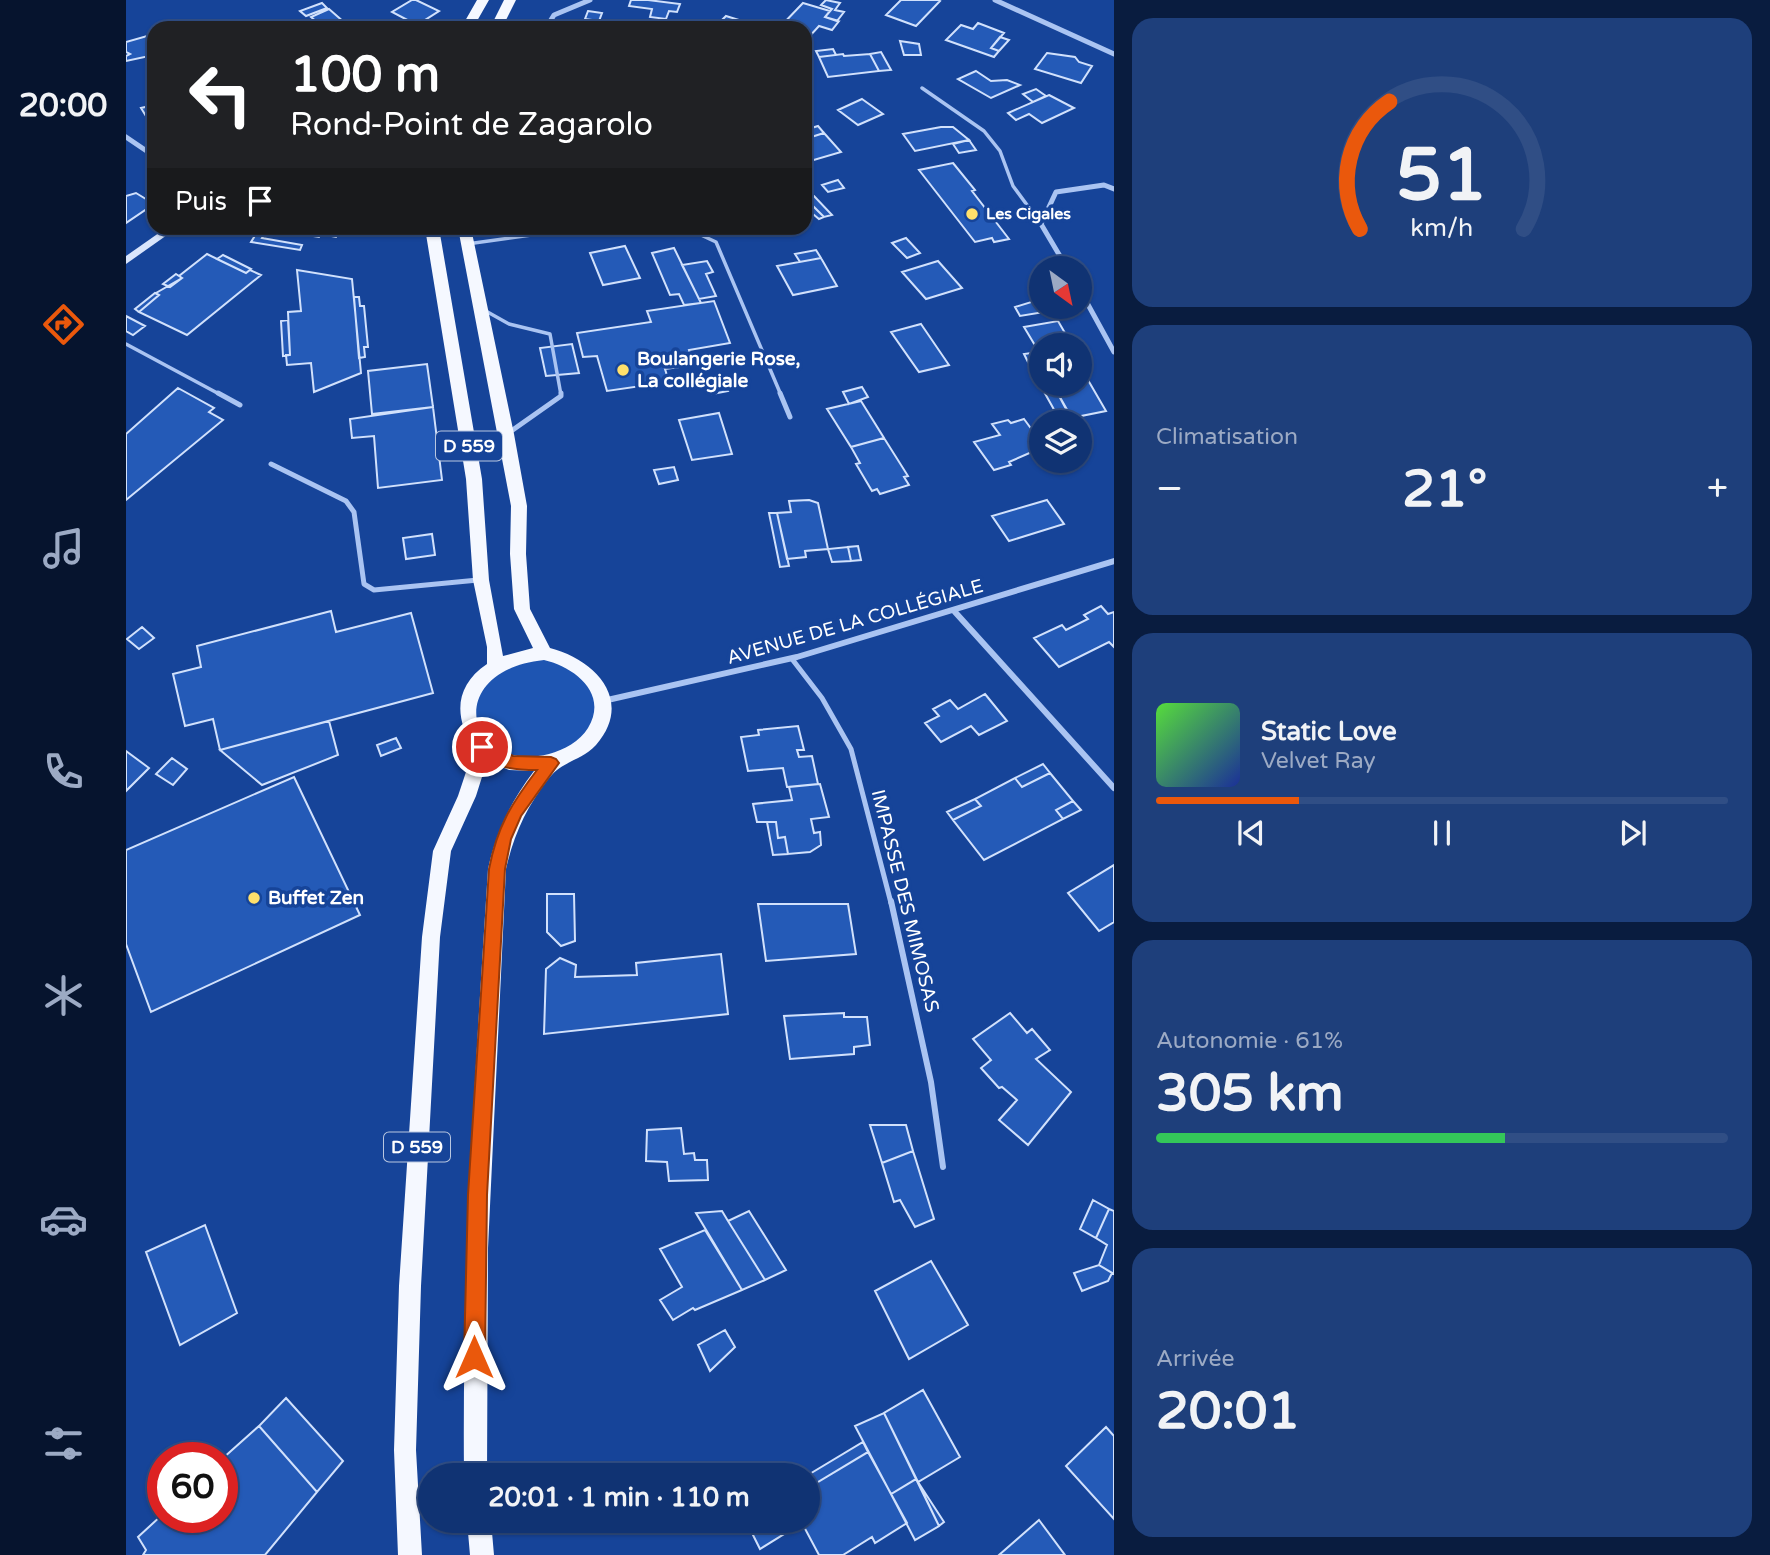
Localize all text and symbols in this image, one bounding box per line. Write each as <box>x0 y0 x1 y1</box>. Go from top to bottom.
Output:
text: 100 m <box>290 46 440 105</box>
icon: left <box>175 49 266 140</box>
text: 20:00 <box>19 87 107 125</box>
text: Rond-Point de Zagarolo <box>290 106 653 144</box>
text: 51 <box>1396 132 1488 220</box>
icon: arrive <box>241 182 279 220</box>
text: Puis <box>175 186 227 217</box>
place label: Les Cigales <box>986 204 1071 224</box>
marker: Les Cigales <box>964 206 980 222</box>
text: km/h <box>1411 213 1473 243</box>
north arrow <box>1029 256 1092 318</box>
map controls <box>1029 256 1092 473</box>
icon: directions <box>39 300 88 349</box>
button: sound <box>1029 333 1092 396</box>
place label: Boulangerie Rose, La collégiale <box>637 348 801 393</box>
marker: Boulangerie Rose, La collégiale <box>615 362 631 378</box>
button: layers <box>1029 410 1092 473</box>
text: Climatisation <box>1156 423 1298 451</box>
road number: D 559 <box>436 432 502 461</box>
text: 21° <box>1402 458 1487 521</box>
text: − <box>1156 466 1183 512</box>
text: + <box>1707 466 1728 512</box>
icon: music <box>39 524 88 573</box>
street label: AVENUE DE LA COLLÉGIALE <box>724 575 986 669</box>
text: Static Love <box>1261 716 1397 747</box>
pin <box>452 717 512 777</box>
icon: arrive <box>463 728 501 766</box>
icon: phone <box>39 747 88 796</box>
text: Velvet Ray <box>1261 747 1376 775</box>
street label: IMPASSE DES MIMOSAS <box>867 787 943 1015</box>
icon: previous <box>1232 814 1270 852</box>
icon: pause <box>1423 814 1461 852</box>
icon: next <box>1614 814 1652 852</box>
place label: Buffet Zen <box>268 887 364 909</box>
marker: Buffet Zen <box>246 890 262 906</box>
icon: climate <box>39 971 88 1020</box>
text: Autonomie · 61% <box>1156 1027 1343 1055</box>
text: 305 km <box>1156 1062 1344 1125</box>
road number: D 559 <box>384 1132 450 1162</box>
icon: car <box>39 1195 88 1244</box>
position arrow <box>437 1320 511 1394</box>
text: Arrivée <box>1156 1345 1234 1373</box>
text: 20:01 <box>1156 1380 1300 1443</box>
icon: filters <box>39 1419 88 1468</box>
speed limit sign: 60 <box>147 1442 238 1533</box>
text: 20:01 · 1 min · 110 m <box>488 1482 750 1513</box>

